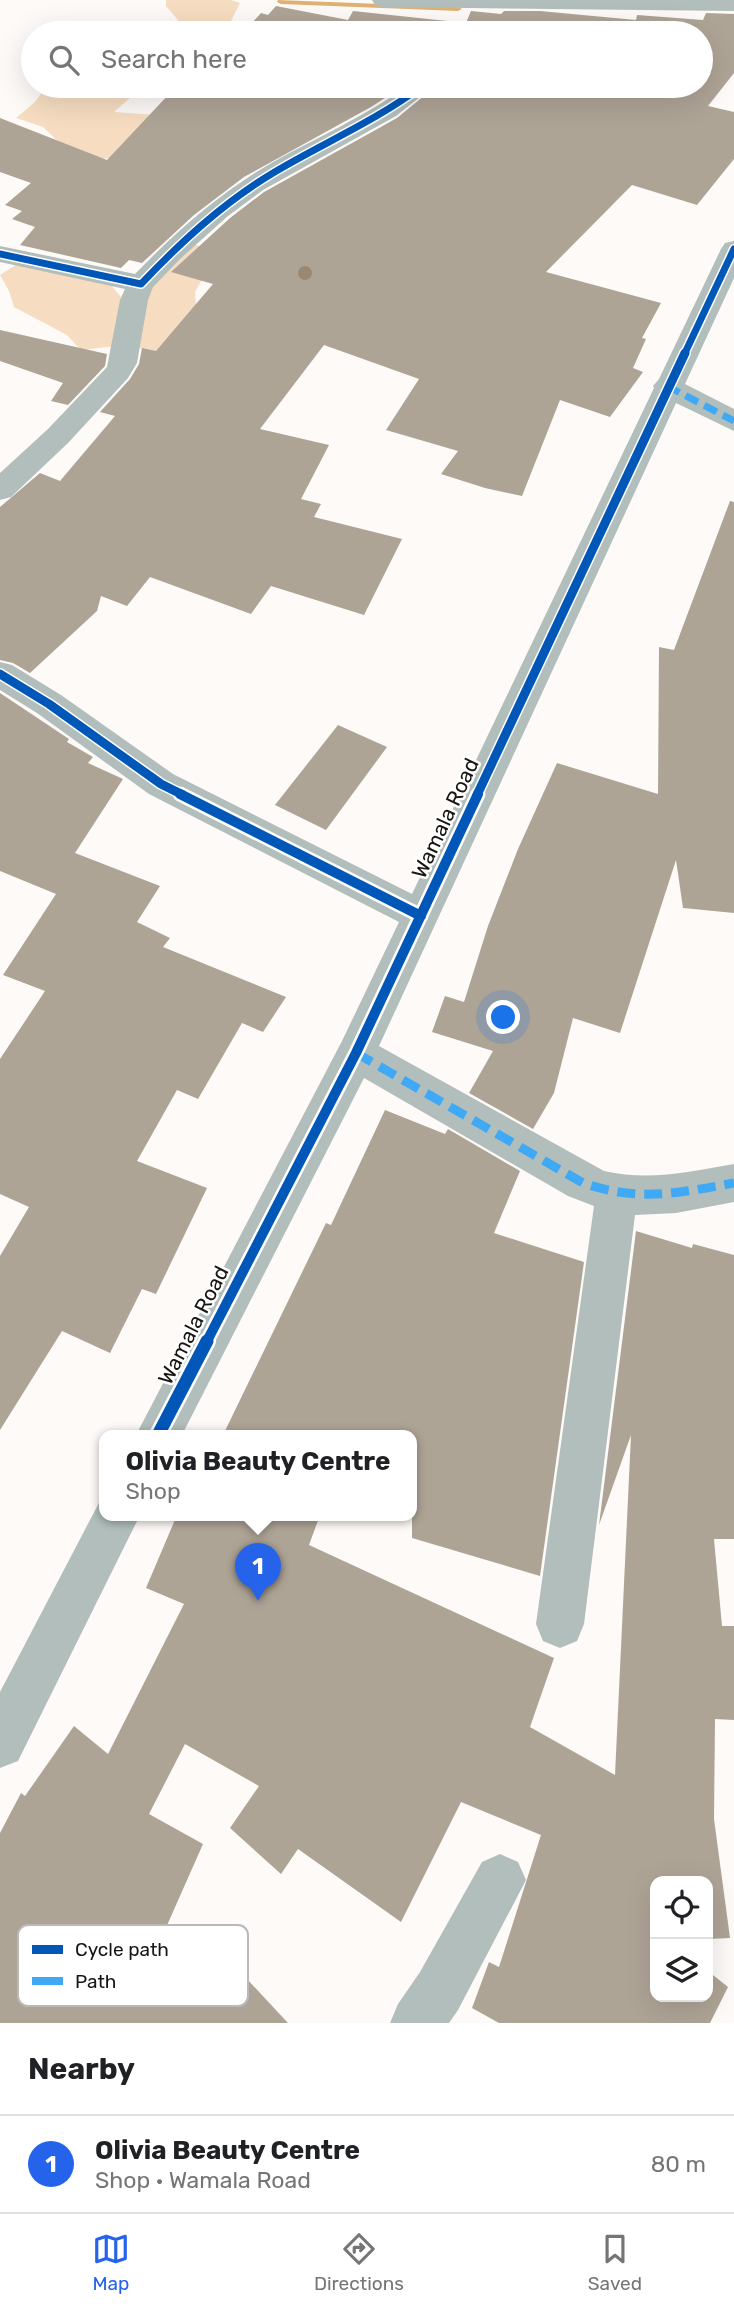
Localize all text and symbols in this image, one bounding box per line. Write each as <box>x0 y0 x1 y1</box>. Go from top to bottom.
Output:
search box <box>21 21 713 98</box>
icon: search <box>45 41 83 79</box>
text: Search here <box>101 44 247 75</box>
street label: Wamala Road <box>406 754 484 882</box>
your location <box>486 1000 520 1034</box>
street label: Wamala Road <box>152 1261 234 1389</box>
popup <box>99 1430 417 1521</box>
text: Olivia Beauty Centre <box>125 1446 391 1477</box>
text: Shop <box>125 1477 181 1505</box>
pin: 1 <box>235 1543 281 1601</box>
map controls <box>650 1876 713 2002</box>
button: locate <box>650 1876 713 1939</box>
legend <box>18 1925 248 2006</box>
text: Cycle path <box>75 1938 169 1961</box>
button: layers <box>650 1939 713 2002</box>
text: Path <box>75 1970 116 1993</box>
text: Nearby <box>28 2051 135 2087</box>
text: Olivia Beauty Centre <box>95 2135 360 2166</box>
text: 1 <box>45 2150 57 2178</box>
text: 80 m <box>651 2150 706 2178</box>
text: Shop · Wamala Road <box>95 2166 311 2194</box>
tab: Map <box>92 2230 130 2295</box>
tab: Directions <box>314 2230 404 2295</box>
tab: Saved <box>588 2230 642 2295</box>

